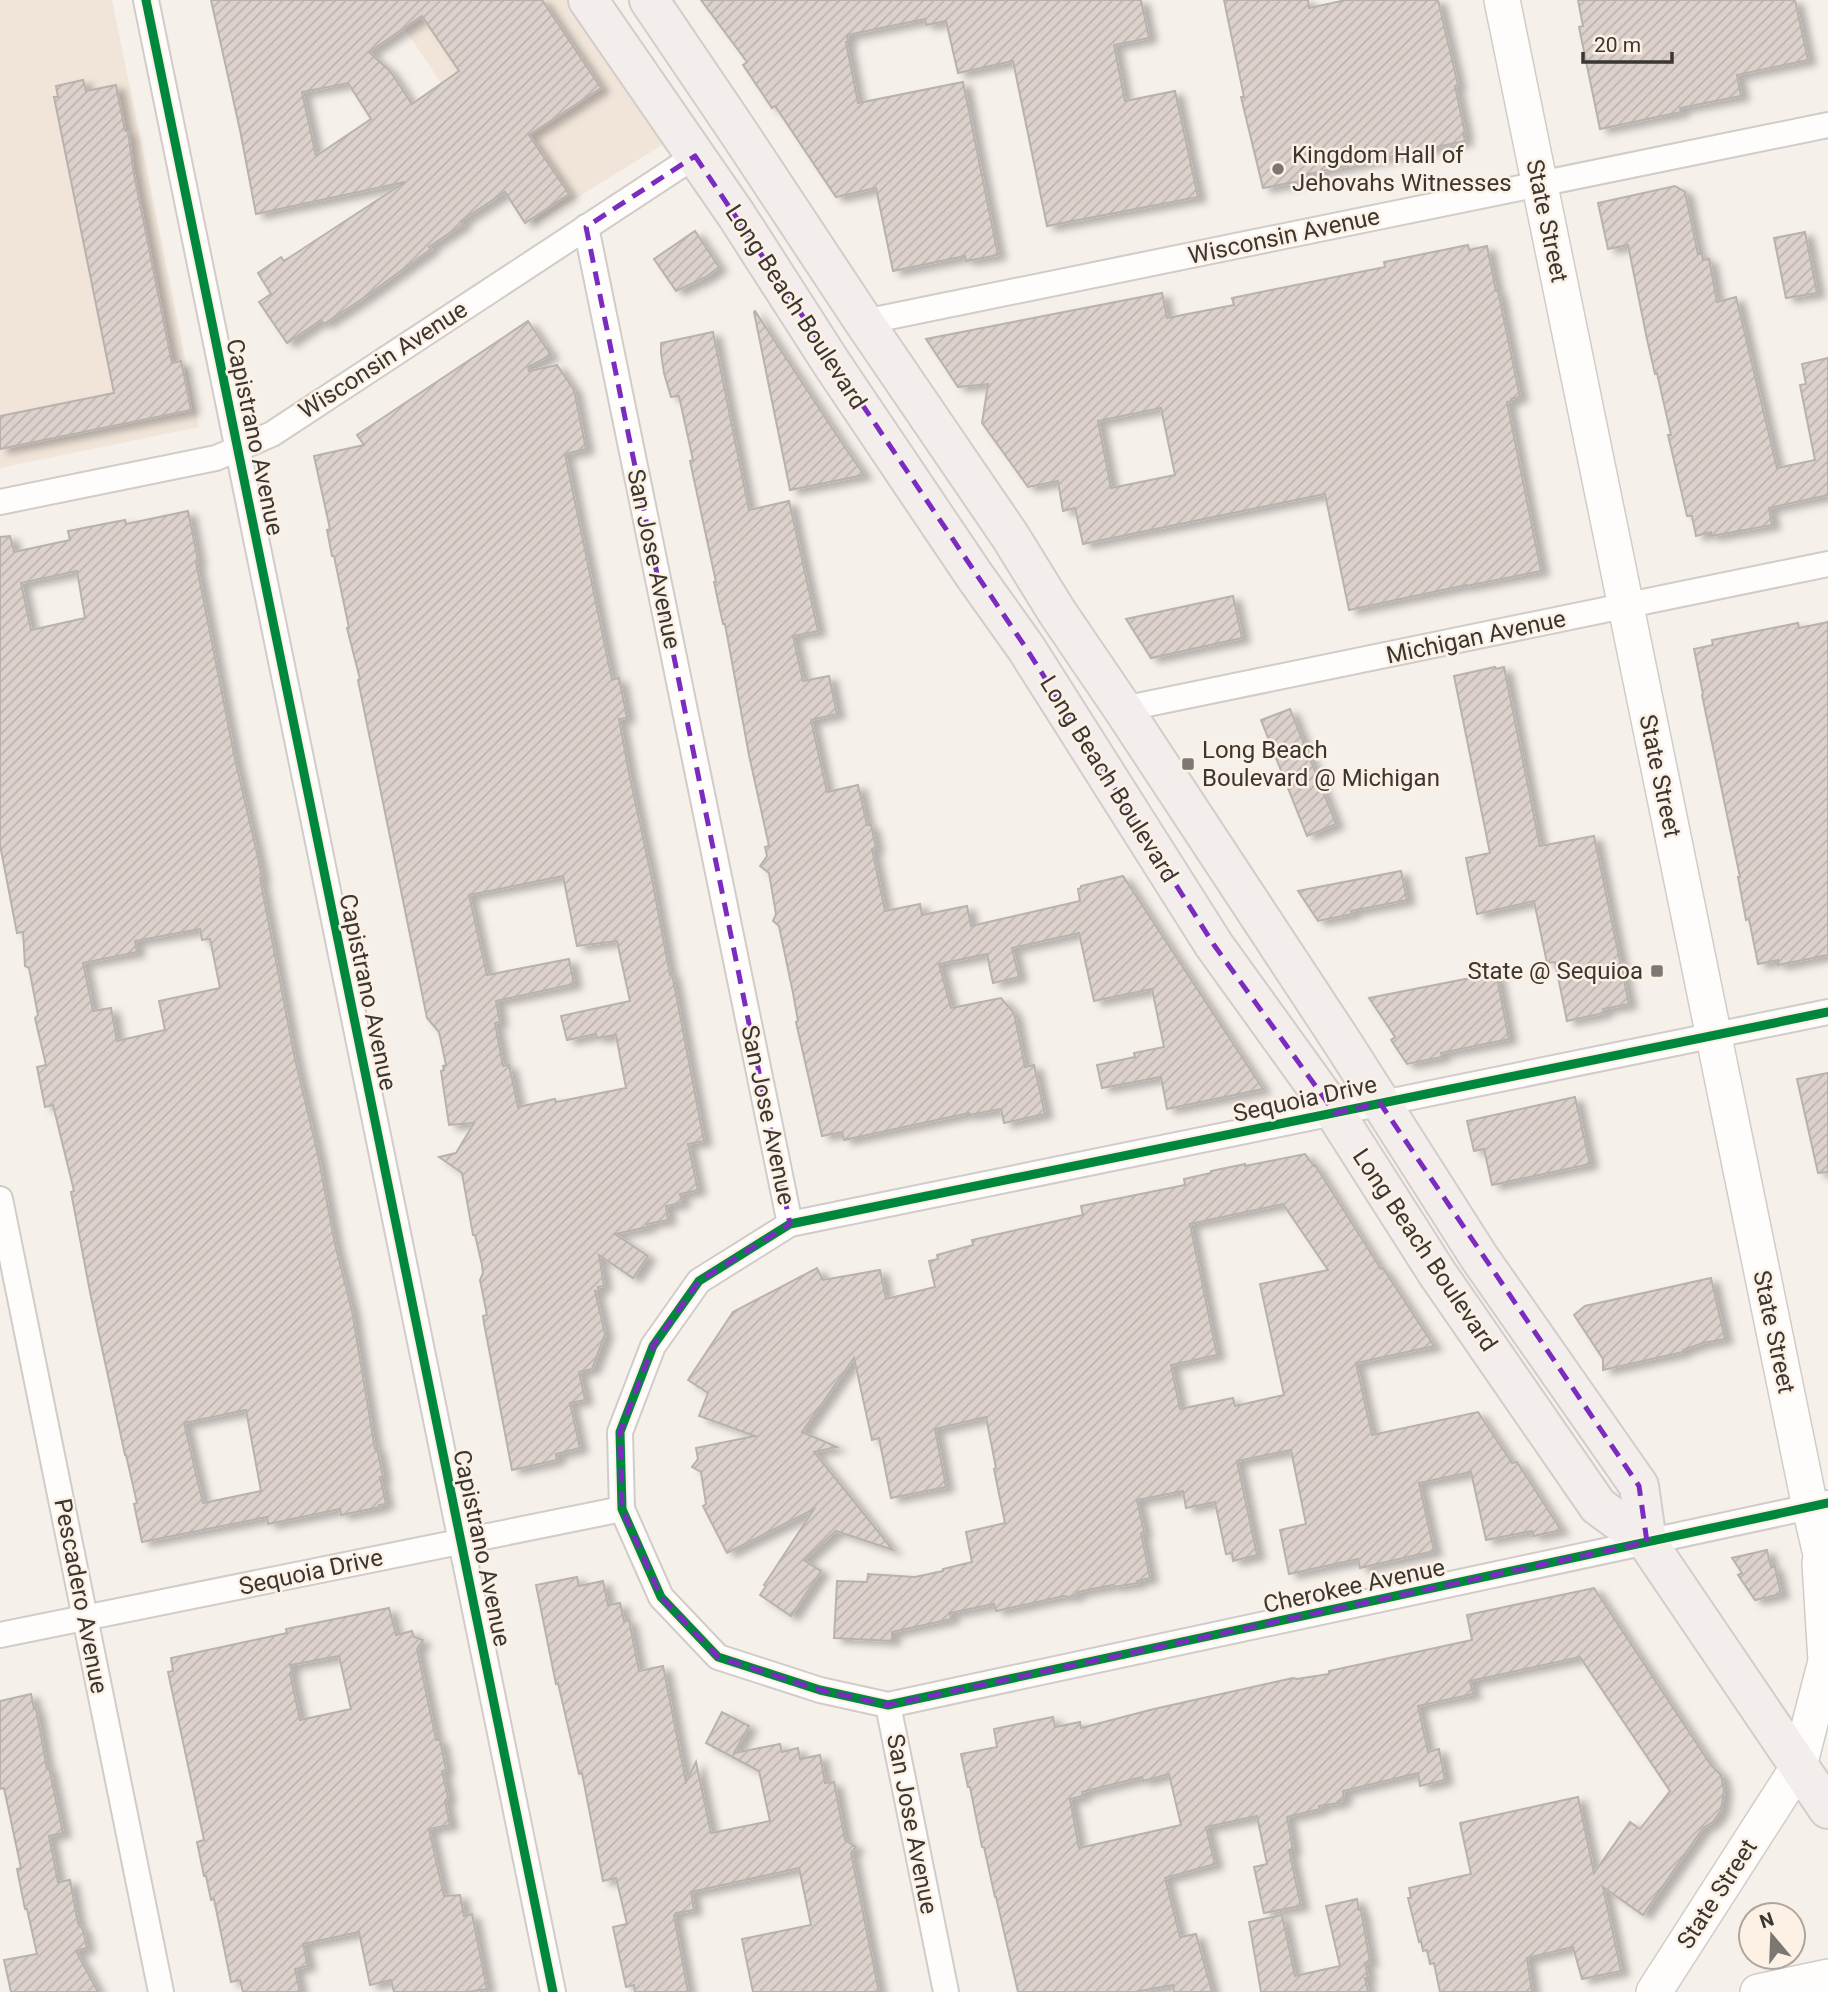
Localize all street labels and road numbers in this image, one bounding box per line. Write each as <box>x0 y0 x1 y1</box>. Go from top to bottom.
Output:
street label: State Street <box>1520 157 1574 285</box>
street label: Long Beach Boulevard <box>719 200 873 414</box>
street label: Wisconsin Avenue <box>1186 202 1382 270</box>
street label: Wisconsin Avenue <box>294 295 472 425</box>
street label: Capistrano Avenue <box>220 336 290 538</box>
street label: San Jose Avenue <box>621 467 687 651</box>
street label: Michigan Avenue <box>1384 604 1568 670</box>
street label: Long Beach Boulevard <box>1034 671 1184 887</box>
street label: State Street <box>1633 712 1687 840</box>
street label: Capistrano Avenue <box>333 891 403 1093</box>
street label: San Jose Avenue <box>735 1023 801 1207</box>
street label: Sequoia Drive <box>1231 1070 1379 1128</box>
street label: Long Beach Boulevard <box>1347 1144 1503 1356</box>
street label: State Street <box>1747 1268 1801 1396</box>
street label: Capistrano Avenue <box>447 1447 517 1649</box>
street label: Pescadero Avenue <box>48 1496 114 1696</box>
street label: Sequoia Drive <box>237 1543 385 1601</box>
street label: Cherokee Avenue <box>1261 1553 1447 1619</box>
street label: San Jose Avenue <box>881 1732 943 1916</box>
street label: State Street <box>1671 1834 1763 1954</box>

